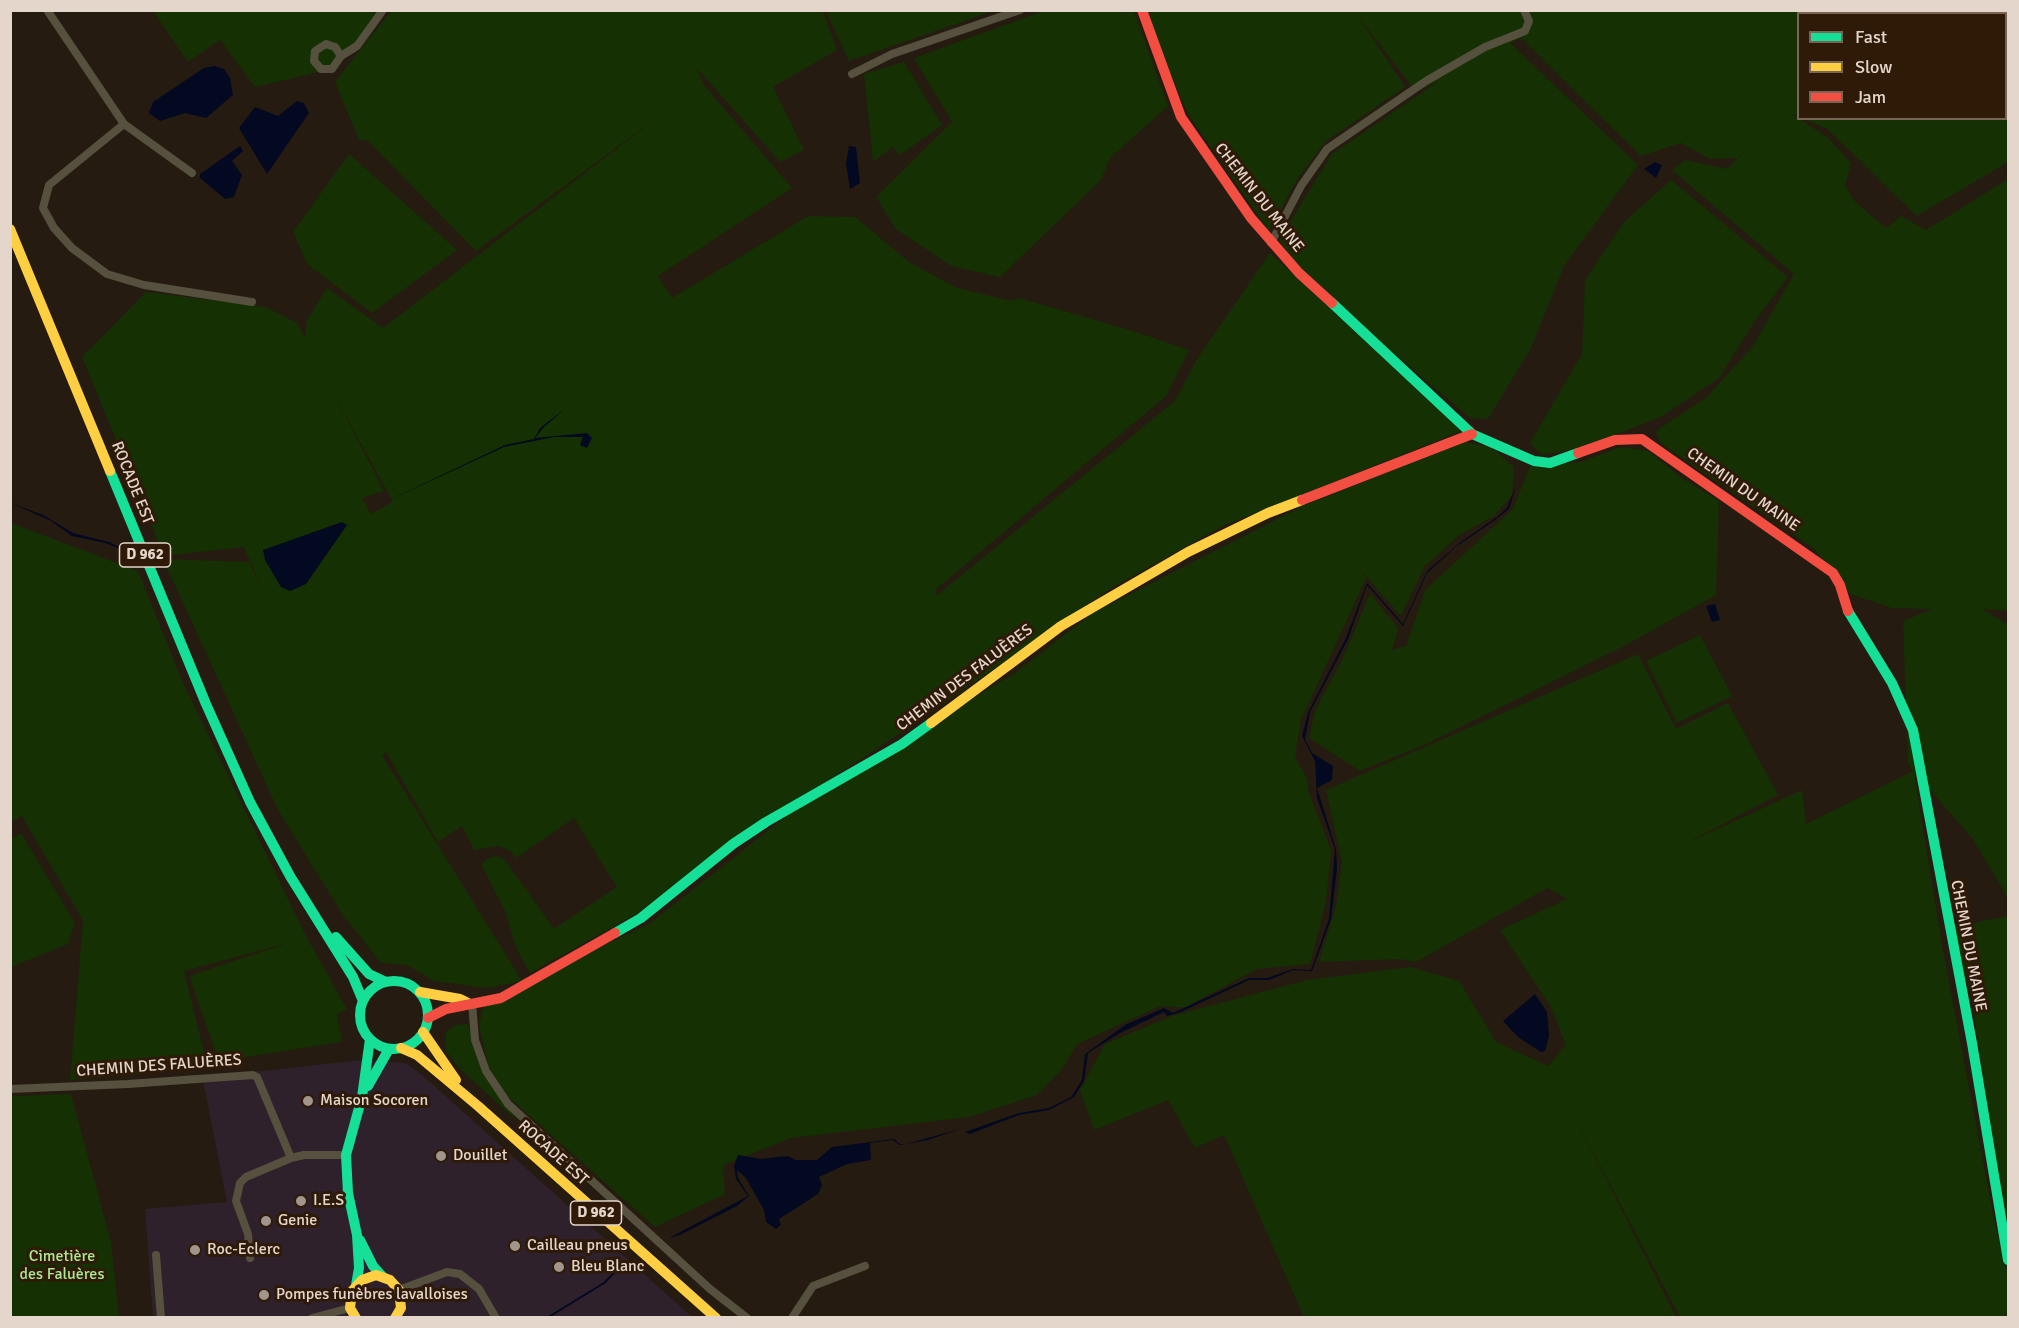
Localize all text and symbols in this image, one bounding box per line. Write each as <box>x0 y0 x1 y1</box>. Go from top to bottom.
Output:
legend <box>1797 12 2007 120</box>
text: Fast <box>1855 26 1887 48</box>
text: Slow <box>1855 56 1892 78</box>
text: Jam <box>1855 86 1886 108</box>
street label: CHEMIN DU MAINE <box>1210 140 1308 256</box>
street label: ROCADE EST <box>107 439 157 527</box>
street label: CHEMIN DU MAINE <box>1683 444 1803 536</box>
road number: D 962 <box>120 543 170 567</box>
street label: CHEMIN DES FALUÈRES <box>893 620 1037 736</box>
street label: CHEMIN DU MAINE <box>1946 879 1990 1013</box>
street label: CHEMIN DES FALUÈRES <box>76 1051 242 1081</box>
place label: Maison Socoren <box>320 1091 428 1111</box>
marker: Maison Socoren <box>301 1094 315 1108</box>
street label: ROCADE EST <box>514 1117 592 1189</box>
place label: Douillet <box>453 1146 507 1166</box>
marker: Douillet <box>434 1149 448 1163</box>
place label: I.E.S <box>313 1191 344 1211</box>
marker: I.E.S <box>294 1194 308 1208</box>
road number: D 962 <box>570 1201 622 1225</box>
place label: Genie <box>278 1211 317 1231</box>
marker: Genie <box>259 1214 273 1228</box>
place label: Cailleau pneus <box>527 1236 627 1256</box>
marker: Cailleau pneus <box>508 1239 522 1253</box>
place label: Roc-Eclerc <box>207 1240 280 1260</box>
marker: Roc-Eclerc <box>188 1243 202 1257</box>
park label: Cimetière des Faluères <box>20 1247 104 1285</box>
place label: Bleu Blanc <box>571 1257 644 1277</box>
marker: Bleu Blanc <box>552 1260 566 1274</box>
place label: Pompes funèbres lavalloises <box>276 1285 468 1305</box>
marker: Pompes funèbres lavalloises <box>257 1288 271 1302</box>

